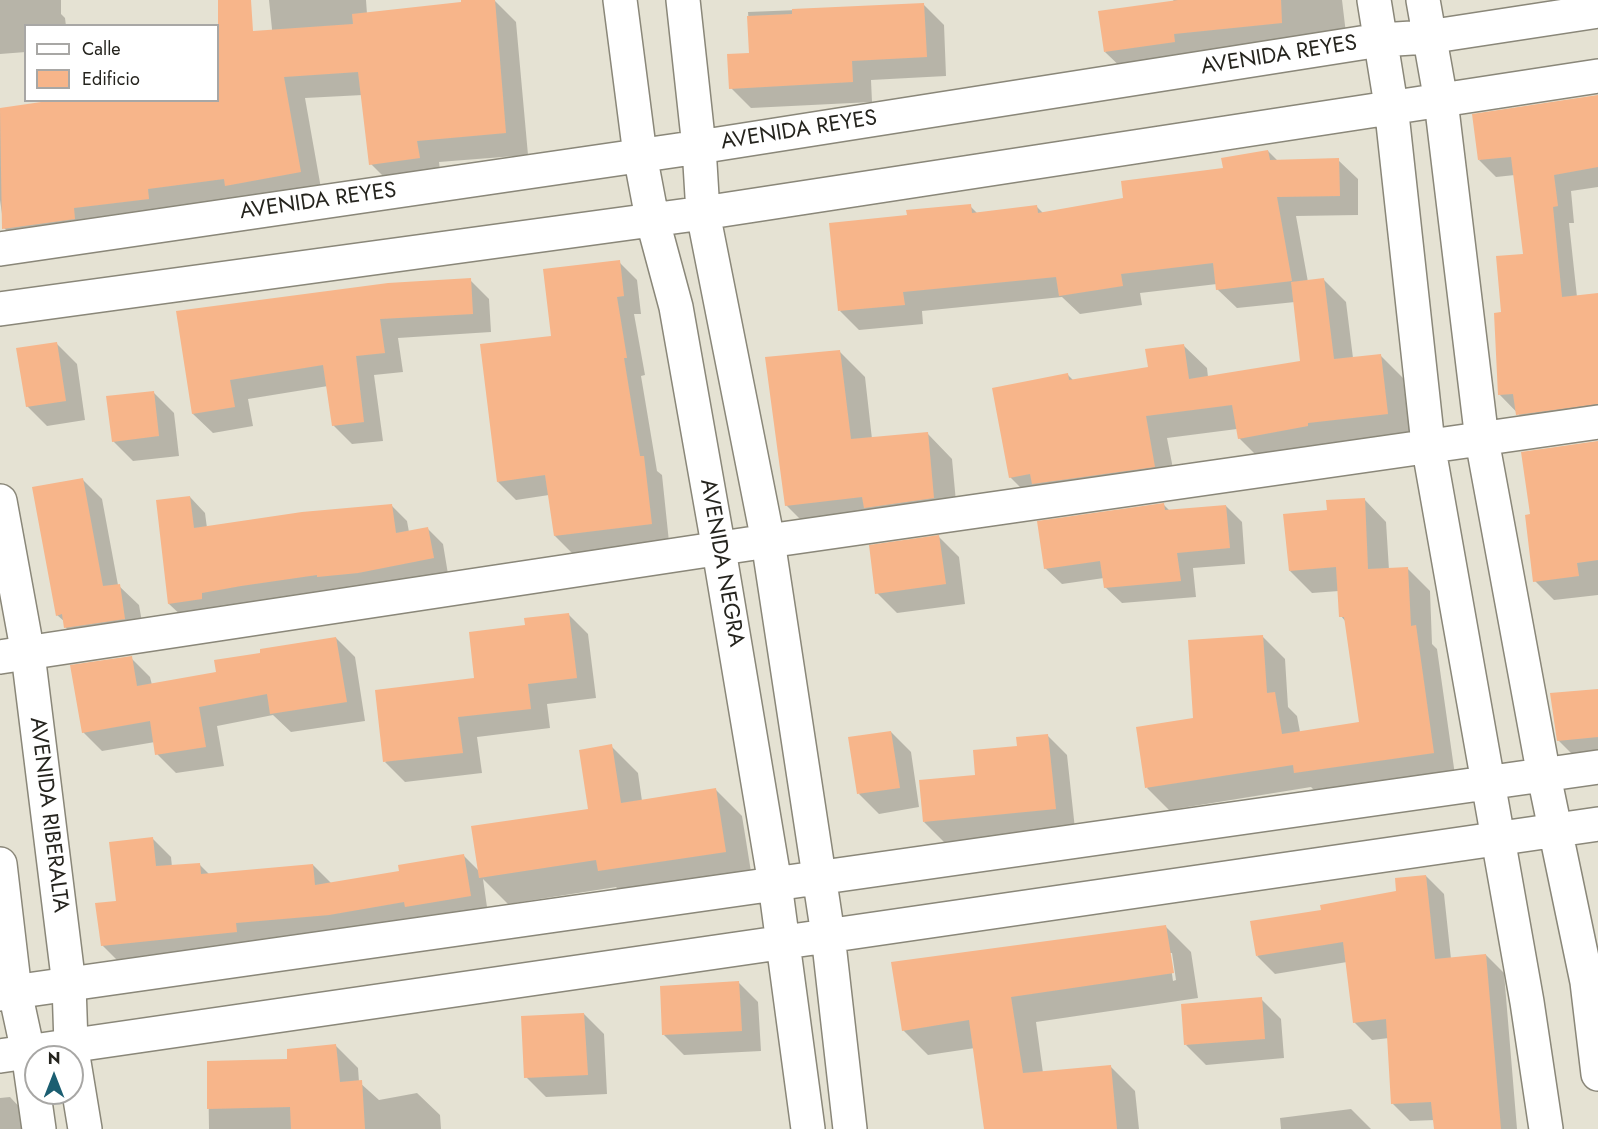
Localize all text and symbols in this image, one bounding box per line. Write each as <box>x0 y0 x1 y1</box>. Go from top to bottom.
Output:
legend <box>24 24 219 102</box>
street label: AVENIDA REYES <box>1199 31 1359 81</box>
text: Calle <box>82 36 121 62</box>
text: Edificio <box>82 66 140 92</box>
street label: AVENIDA REYES <box>719 106 879 156</box>
street label: AVENIDA REYES <box>238 178 398 226</box>
street label: AVENIDA NEGRA <box>693 477 749 649</box>
street label: AVENIDA RIBERALTA <box>23 716 73 914</box>
north arrow <box>24 1045 84 1105</box>
text: N <box>48 1047 60 1070</box>

